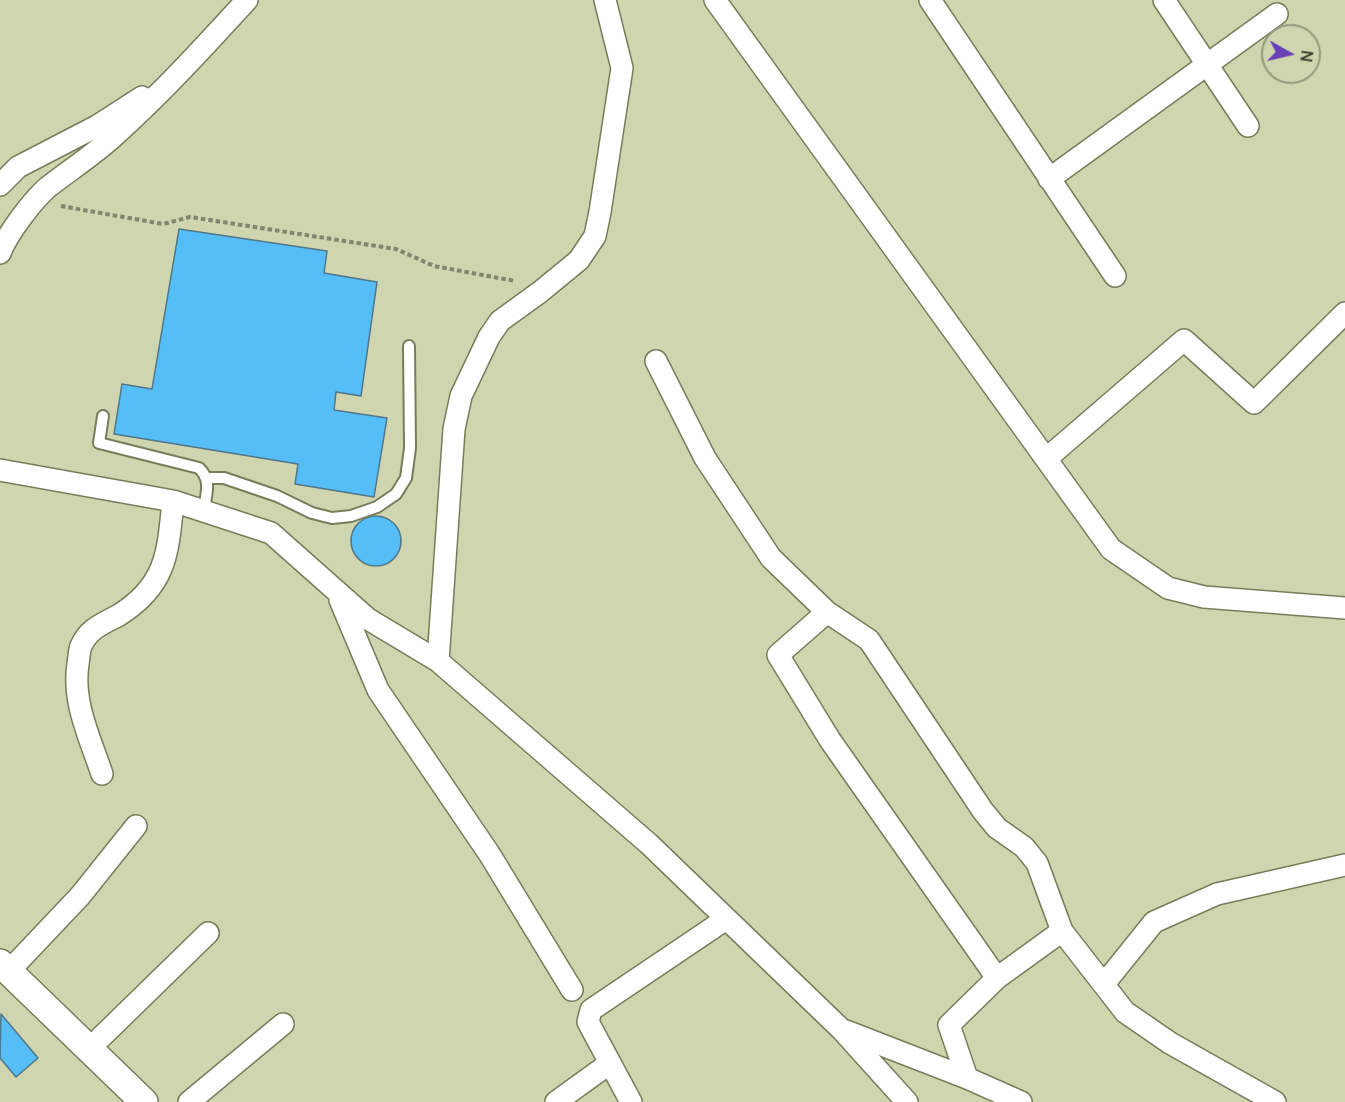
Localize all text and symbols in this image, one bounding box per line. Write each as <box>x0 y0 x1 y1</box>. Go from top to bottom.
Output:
north arrow <box>1261 24 1321 84</box>
text: N <box>1295 49 1319 63</box>

